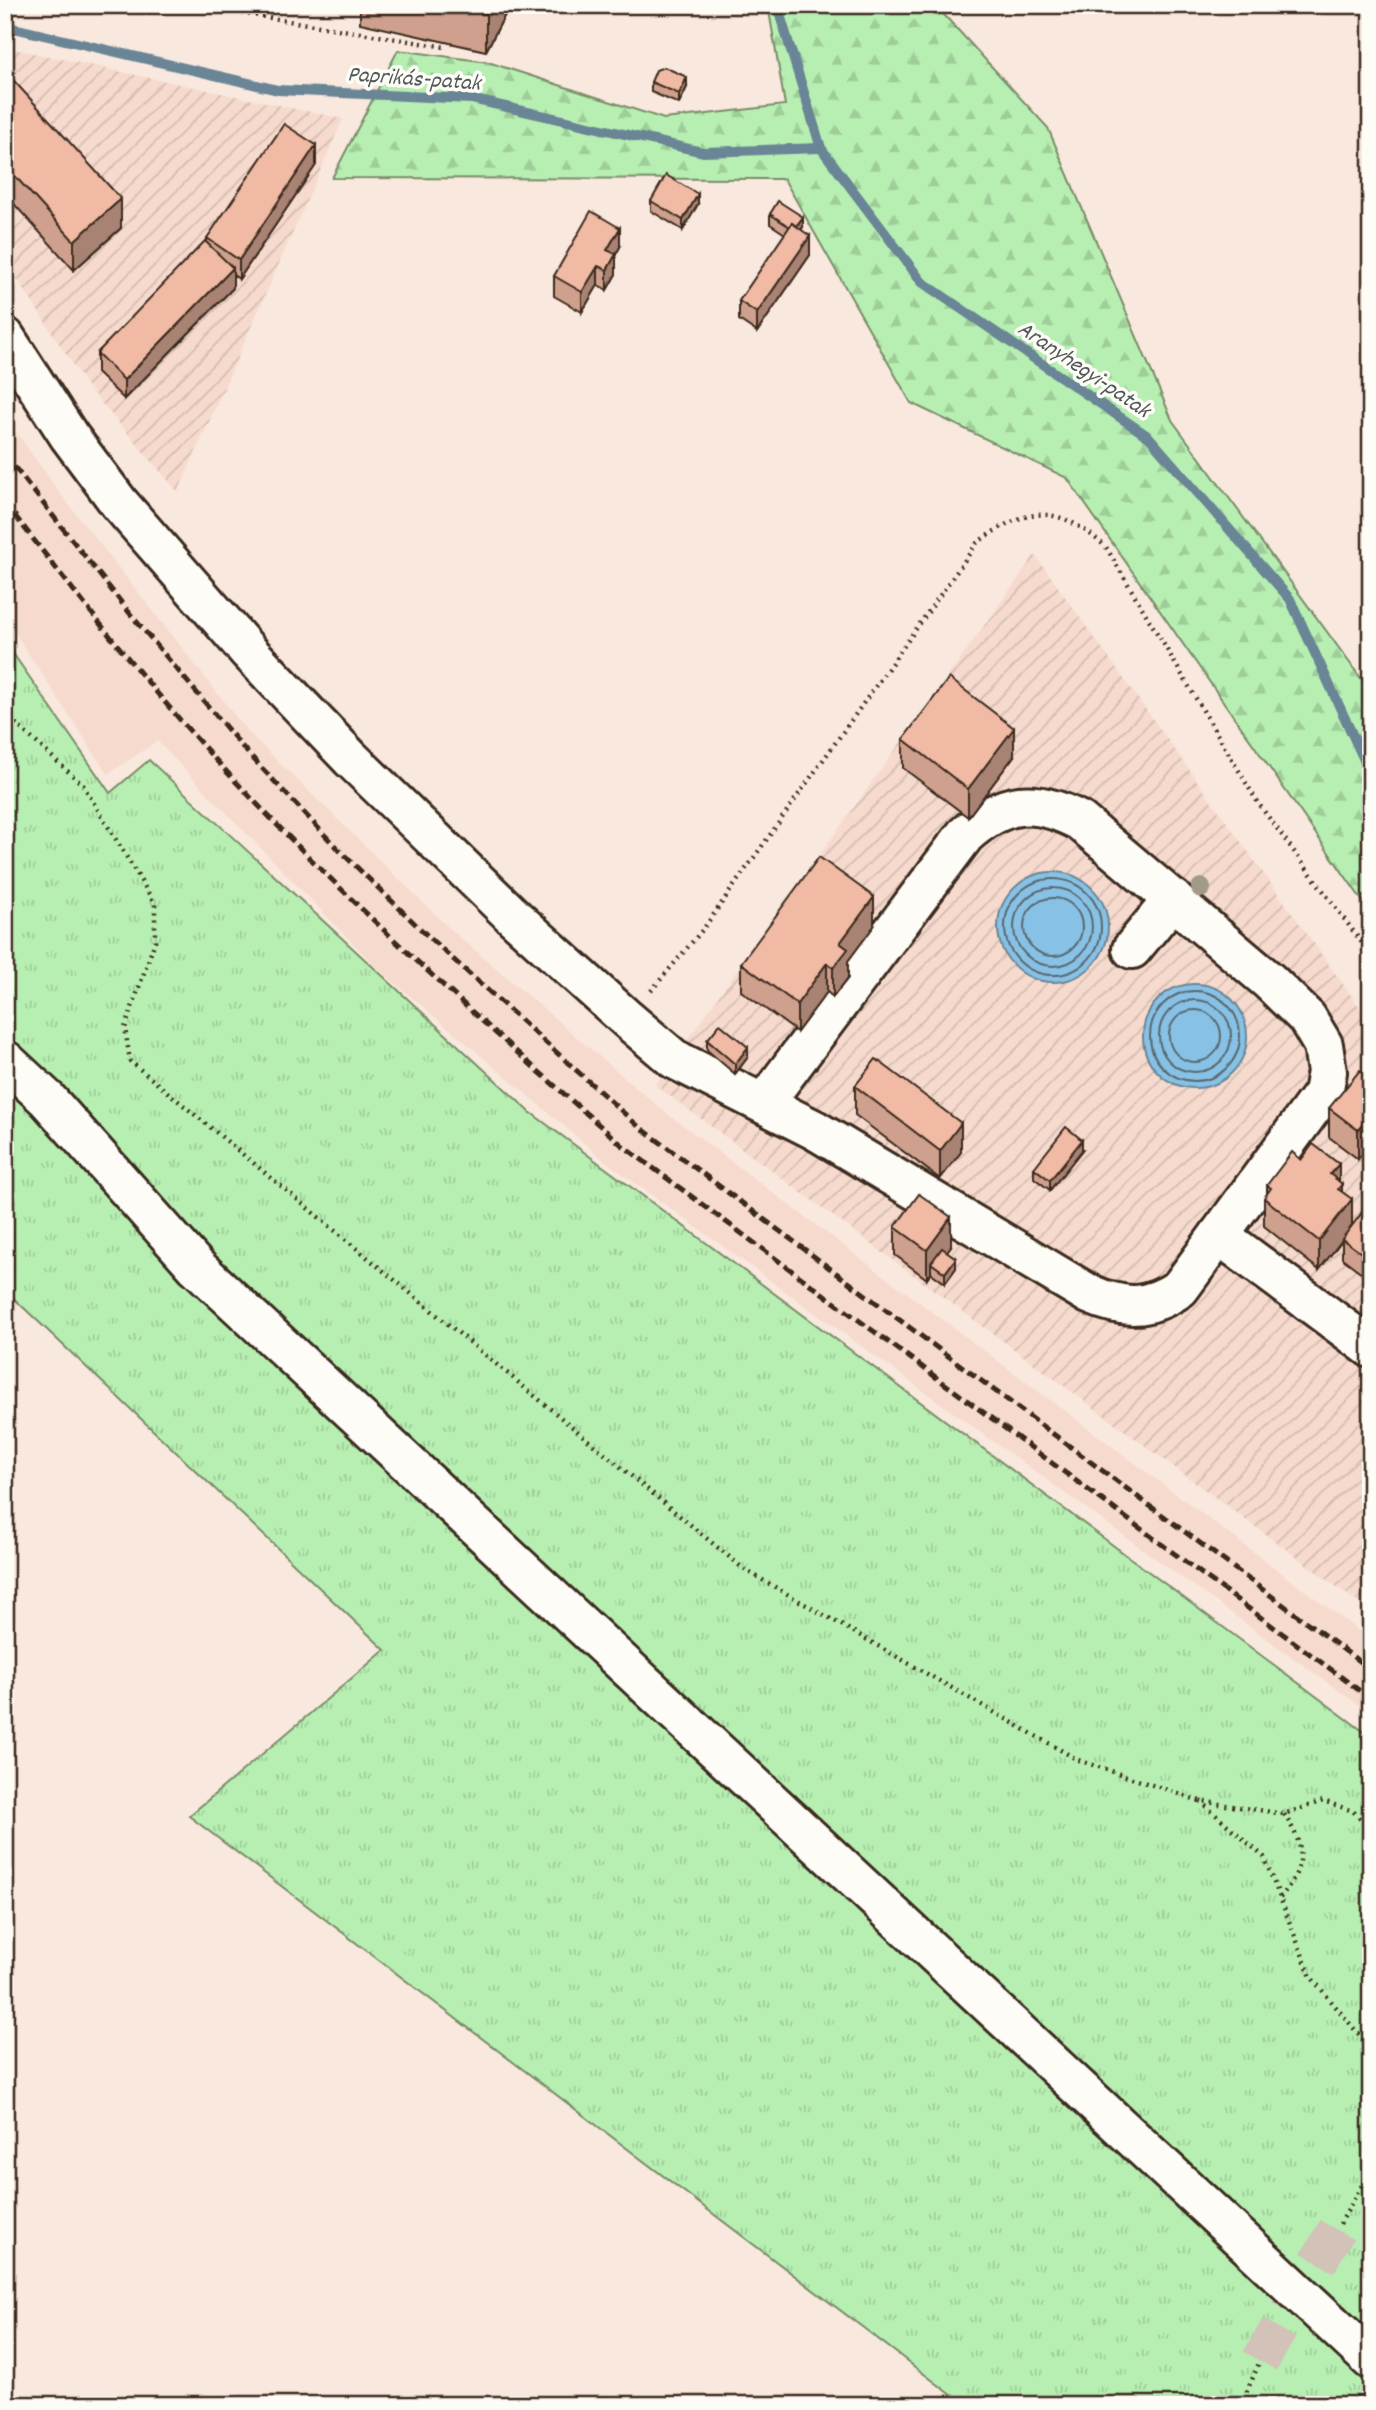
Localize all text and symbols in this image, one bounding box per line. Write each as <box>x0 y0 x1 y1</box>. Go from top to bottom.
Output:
water label: Paprikás-patak <box>346 59 484 102</box>
water label: Aranyhegyi-patak <box>1010 314 1158 429</box>

